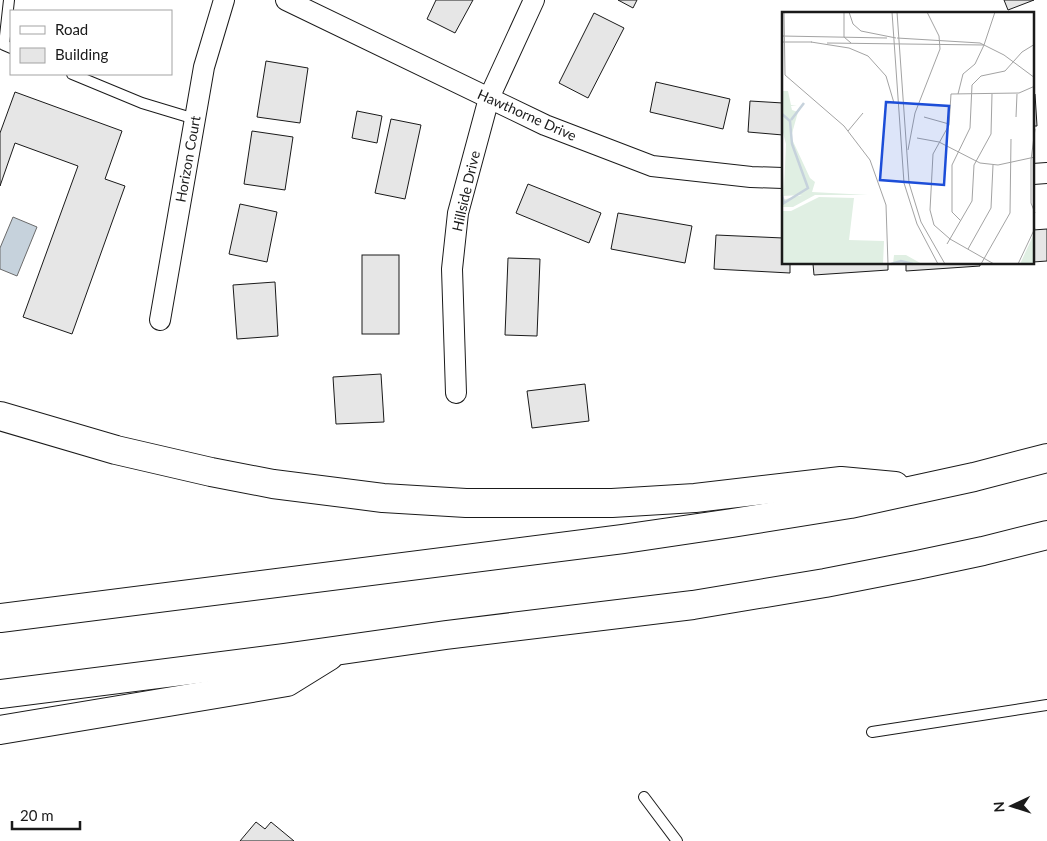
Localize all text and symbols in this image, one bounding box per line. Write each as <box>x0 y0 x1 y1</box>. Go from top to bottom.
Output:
legend <box>10 10 172 75</box>
inset map <box>782 12 1034 265</box>
text: Road <box>55 20 88 38</box>
text: Building <box>55 45 108 63</box>
street label: Hawthorne Drive <box>475 85 579 144</box>
street label: Horizon Court <box>172 114 203 203</box>
street label: Hillside Drive <box>448 149 483 233</box>
north arrow <box>987 781 1037 831</box>
scale bar <box>12 798 80 830</box>
text: N <box>990 801 1007 813</box>
text: 20 m <box>20 806 54 824</box>

